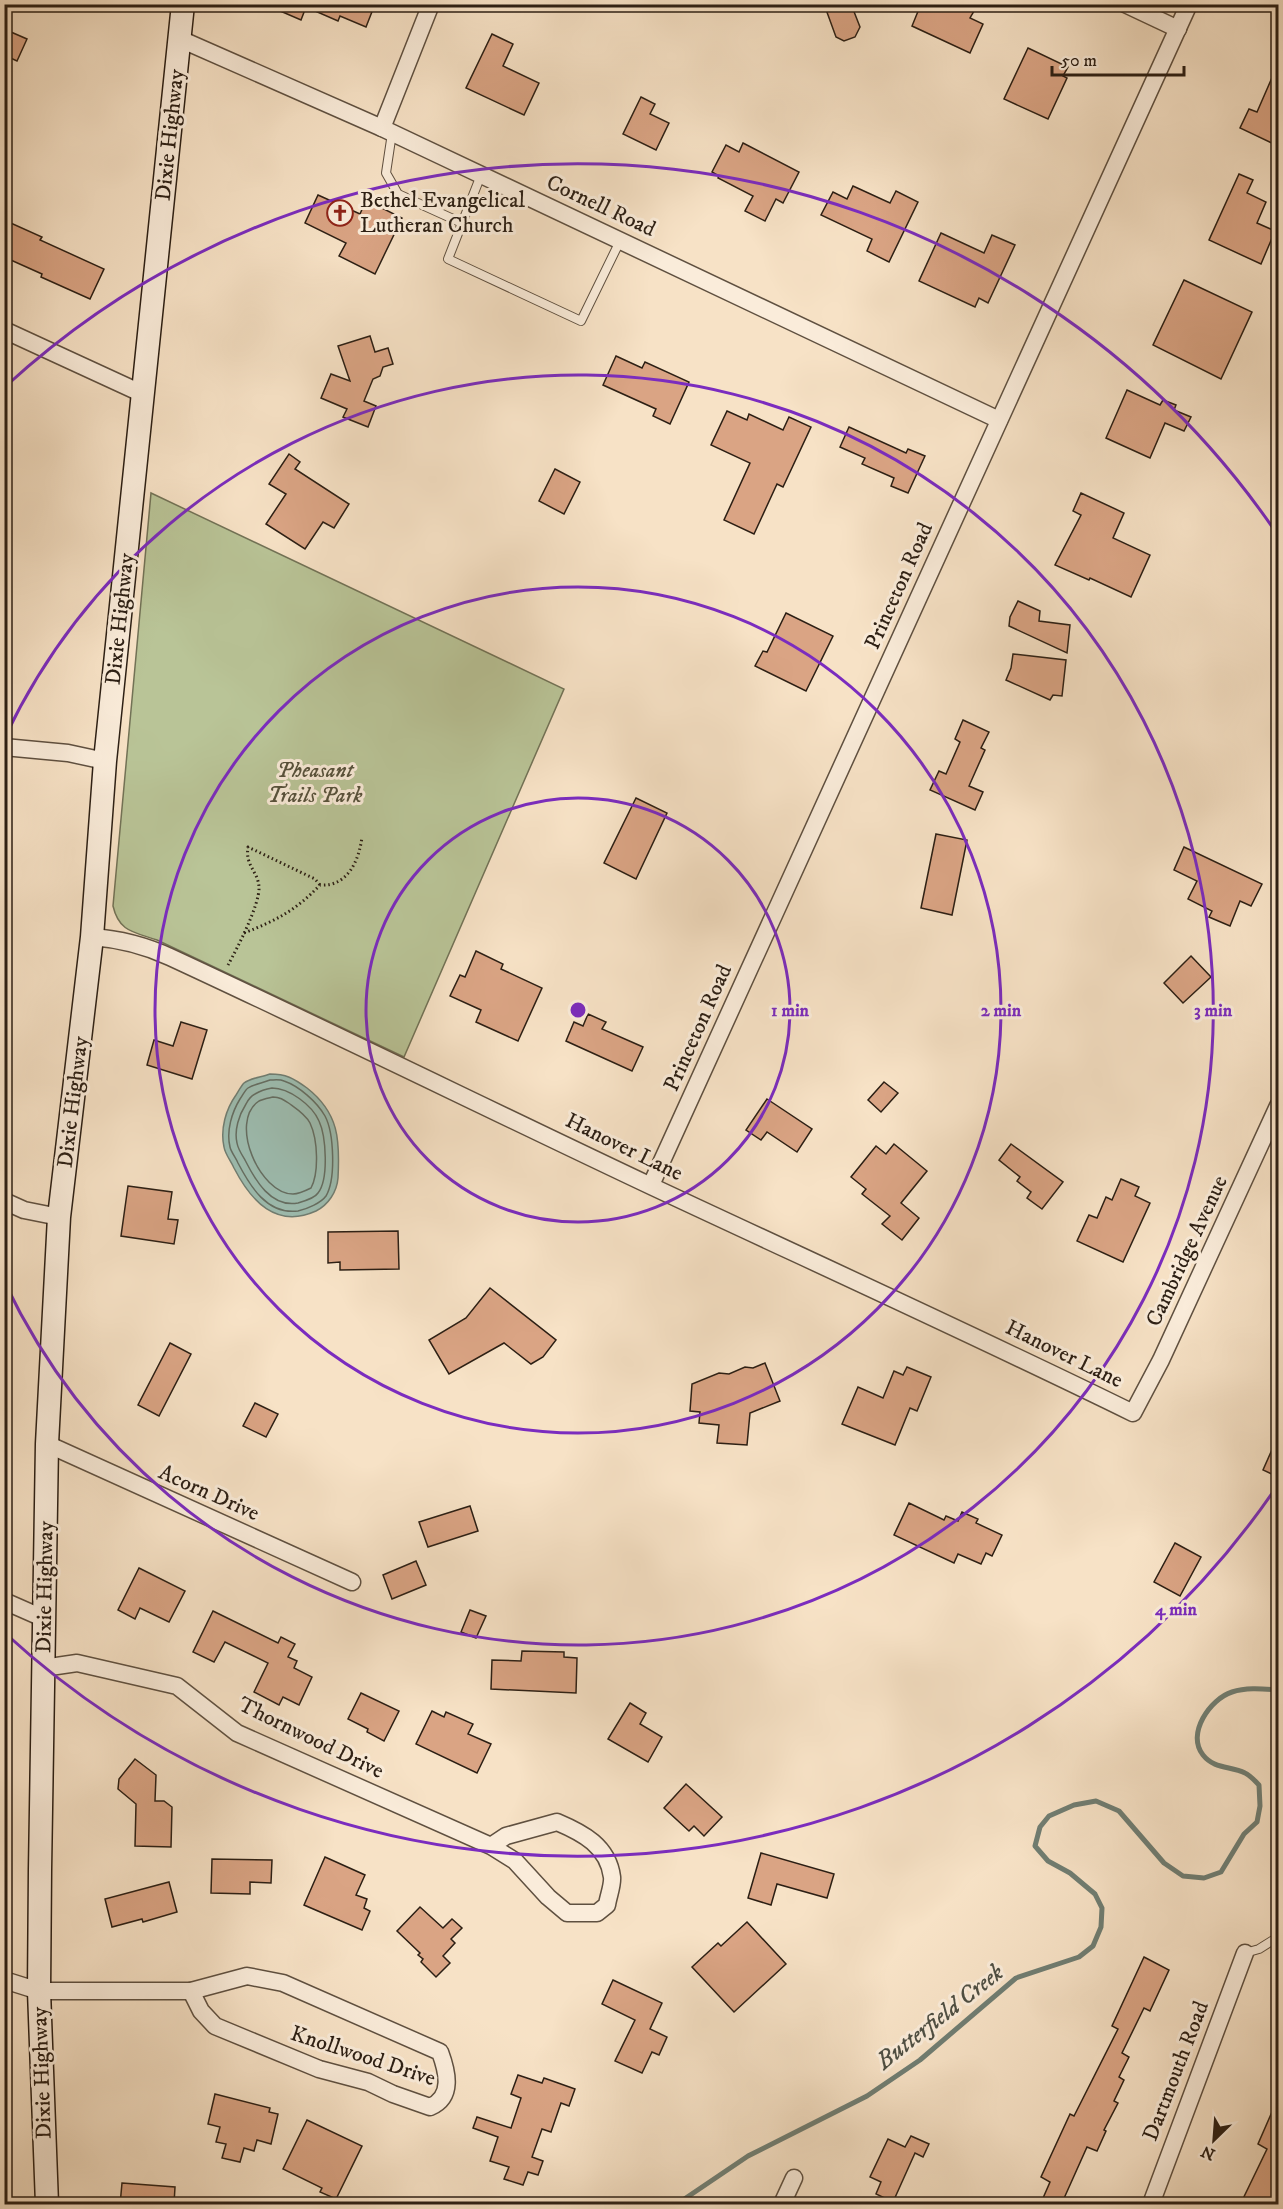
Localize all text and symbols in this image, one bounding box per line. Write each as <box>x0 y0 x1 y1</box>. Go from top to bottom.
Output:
scale bar <box>1052 39 1184 77</box>
text: 50 m <box>1061 50 1097 72</box>
street label: Dixie Highway <box>150 67 190 202</box>
street label: Cornell Road <box>542 169 660 243</box>
place label: Bethel Evangelical Lutheran Church <box>360 187 526 239</box>
church icon: Bethel Evangelical Lutheran Church <box>325 198 355 228</box>
street label: Princeton Road <box>859 518 939 654</box>
street label: Dixie Highway <box>100 551 140 686</box>
park label: Pheasant Trails Park <box>267 757 363 809</box>
street label: Princeton Road <box>658 960 738 1096</box>
centre of rings <box>568 1000 588 1020</box>
text: 1 min <box>771 1000 810 1022</box>
text: 2 min <box>981 1000 1022 1022</box>
text: 3 min <box>1194 1000 1233 1022</box>
street label: Dixie Highway <box>52 1034 95 1169</box>
street label: Hanover Lane <box>561 1107 687 1187</box>
street label: Cambridge Avenue <box>1140 1171 1234 1331</box>
street label: Hanover Lane <box>1001 1314 1127 1394</box>
street label: Acorn Drive <box>154 1459 264 1527</box>
street label: Dixie Highway <box>30 1520 60 1653</box>
text: 4 min <box>1154 1599 1197 1621</box>
street label: Thornwood Drive <box>234 1691 388 1785</box>
water label: Butterfield Creek <box>869 1958 1010 2077</box>
street label: Dartmouth Road <box>1137 1997 1215 2145</box>
street label: Dixie Highway <box>26 2006 58 2140</box>
street label: Knollwood Drive <box>287 2020 439 2092</box>
north arrow <box>1184 2110 1244 2170</box>
text: N <box>1198 2141 1218 2165</box>

